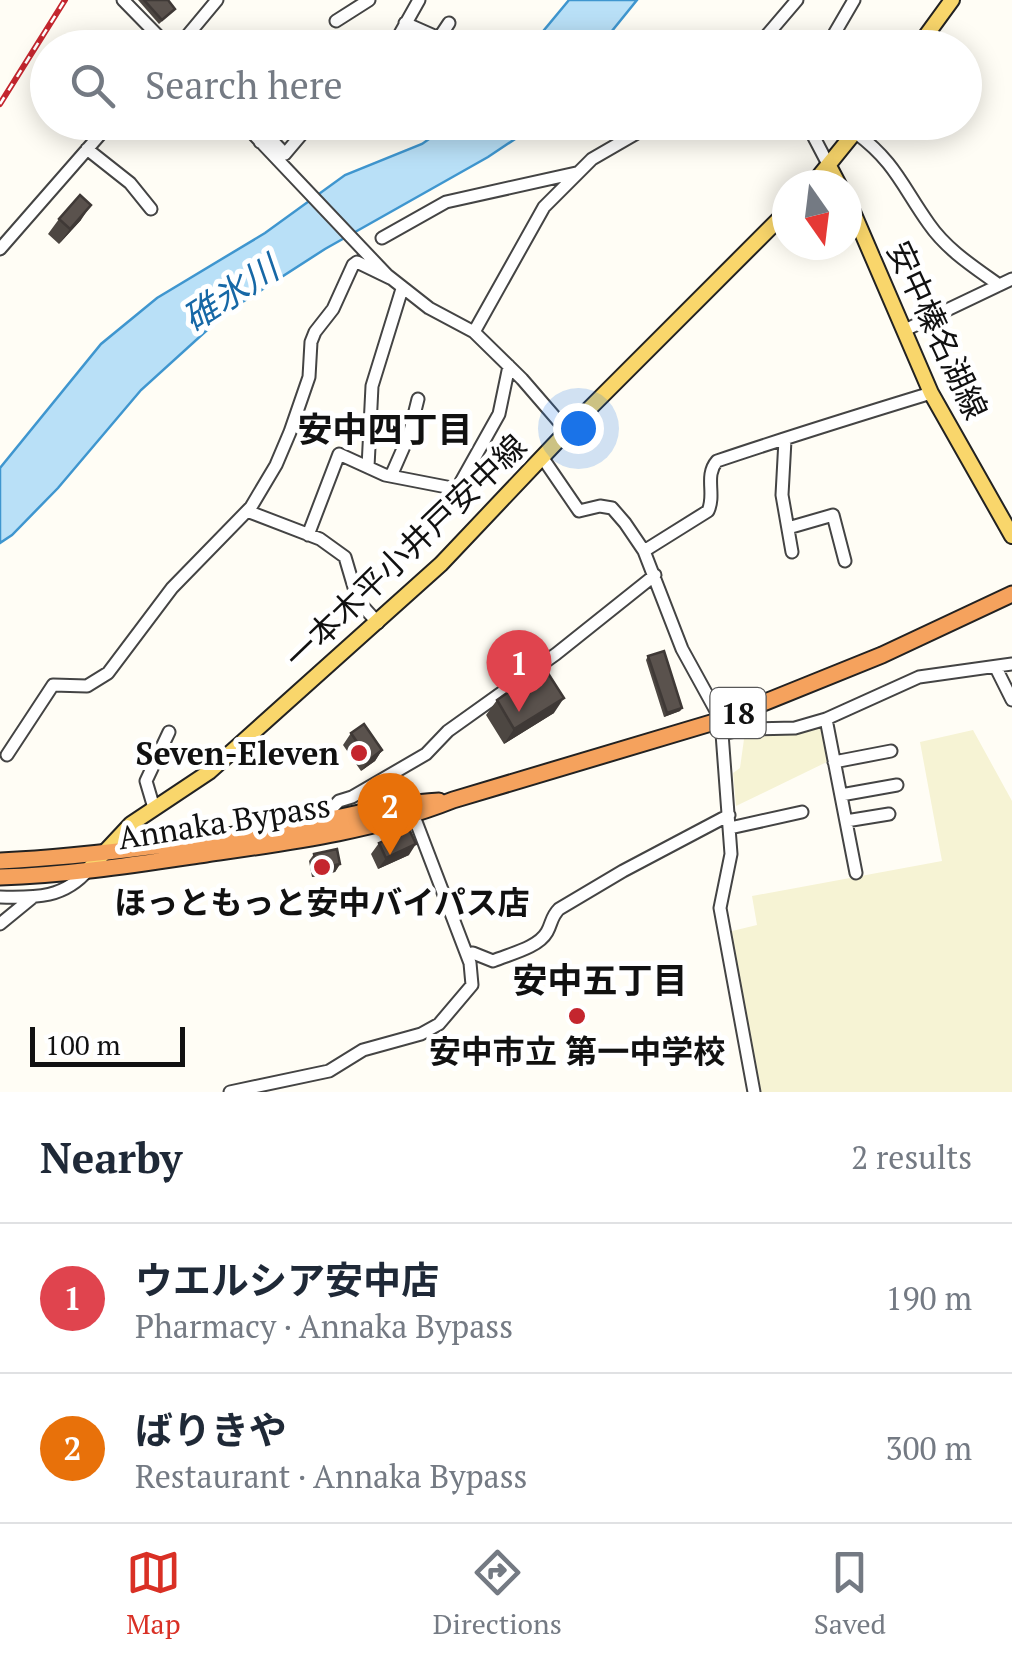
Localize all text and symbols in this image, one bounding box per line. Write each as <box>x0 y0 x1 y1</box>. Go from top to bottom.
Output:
search box <box>30 30 982 140</box>
icon: search <box>65 58 120 113</box>
text: Search here <box>145 60 343 110</box>
north arrow <box>772 170 862 260</box>
street label: 安中榛名湖線 <box>878 234 998 426</box>
water label: 碓氷川 <box>173 243 290 341</box>
your location <box>553 403 604 454</box>
district label: 安中四丁目 <box>297 406 473 452</box>
street label: 一本木平小井戸安中線 <box>275 425 535 677</box>
pin: 1 <box>486 630 552 712</box>
road number: 18 <box>710 688 766 738</box>
place label: Seven-Eleven <box>136 732 339 774</box>
marker: Seven-Eleven <box>348 742 370 764</box>
pin: 2 <box>358 772 422 855</box>
street label: Annaka Bypass <box>115 783 333 859</box>
marker: ほっともっと安中バイパス店 <box>311 856 333 878</box>
place label: ほっともっと安中バイパス店 <box>114 881 530 923</box>
district label: 安中五丁目 <box>512 957 688 1003</box>
marker: 安中市立 第一中学校 <box>566 1005 588 1027</box>
scale bar <box>30 1022 185 1066</box>
text: 100 m <box>45 1026 121 1063</box>
place label: 安中市立 第一中学校 <box>429 1030 725 1072</box>
text: Nearby <box>40 1129 182 1185</box>
text: 2 results <box>851 1136 972 1178</box>
text: ウエルシア安中店 <box>135 1255 439 1305</box>
text: 1 <box>63 1277 82 1319</box>
text: 190 m <box>885 1277 972 1319</box>
text: Pharmacy · Annaka Bypass <box>135 1305 513 1347</box>
text: ばりきや <box>135 1405 287 1455</box>
text: 2 <box>63 1427 82 1469</box>
text: 300 m <box>885 1427 972 1469</box>
text: Restaurant · Annaka Bypass <box>135 1455 527 1497</box>
tab: Map <box>126 1545 181 1642</box>
tab: Directions <box>433 1545 562 1642</box>
tab: Saved <box>814 1545 886 1642</box>

